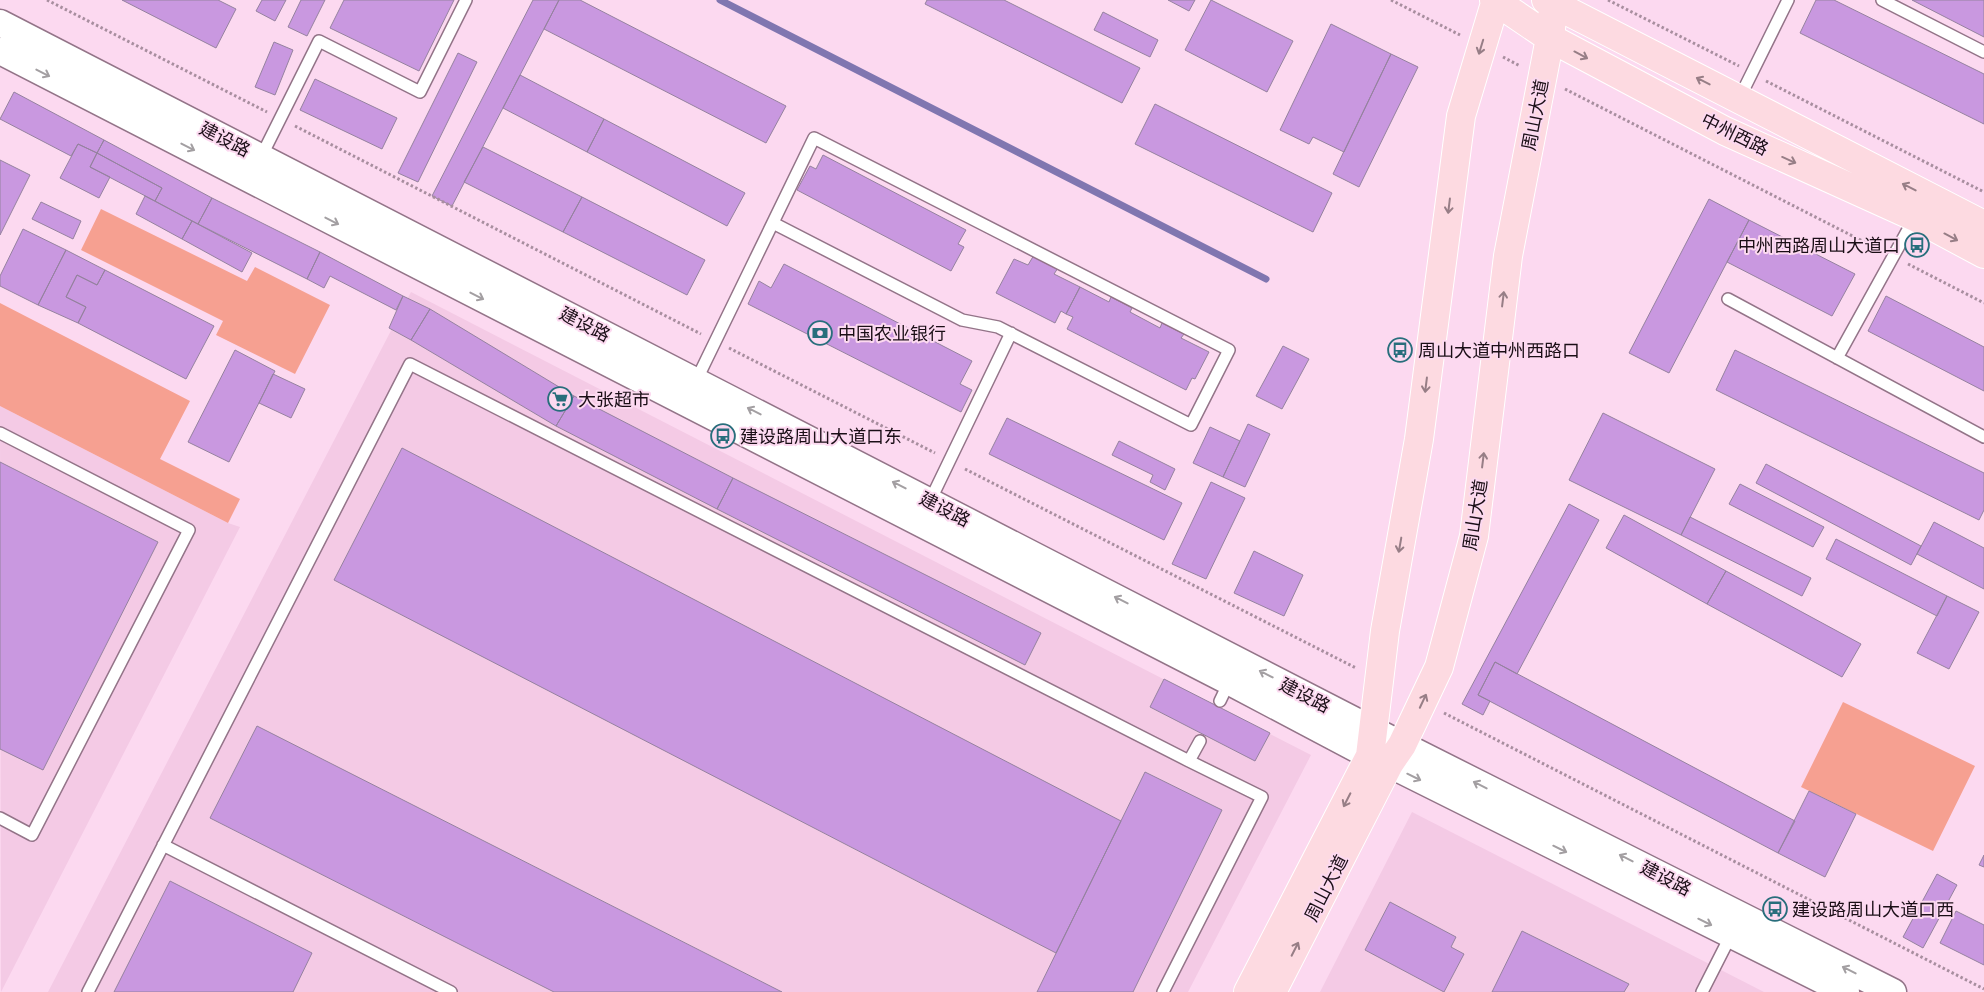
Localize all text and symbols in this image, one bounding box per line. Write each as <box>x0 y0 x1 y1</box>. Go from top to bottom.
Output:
one-way arrow <box>1476 39 1485 55</box>
one-way arrow <box>1574 50 1589 60</box>
one-way arrow <box>36 68 51 78</box>
one-way arrow <box>1695 76 1710 86</box>
street label: 周山大道 <box>1516 77 1554 153</box>
street label: 中州西路 <box>1697 107 1773 161</box>
street label: 建设路 <box>195 116 255 162</box>
one-way arrow <box>180 143 195 152</box>
one-way arrow <box>1781 155 1796 165</box>
one-way arrow <box>1902 182 1917 192</box>
one-way arrow <box>1444 198 1454 214</box>
one-way arrow <box>325 216 340 226</box>
bus stop icon: 中州西路周山大道口 <box>1904 232 1930 258</box>
one-way arrow <box>1944 232 1958 242</box>
place label: 中州西路周山大道口 <box>1738 233 1900 258</box>
one-way arrow <box>1498 291 1508 307</box>
one-way arrow <box>469 292 484 301</box>
street label: 建设路 <box>555 301 615 347</box>
bank icon: 中国农业银行 <box>807 320 833 346</box>
place label: 中国农业银行 <box>838 321 946 346</box>
bus stop icon: 周山大道中州西路口 <box>1387 337 1413 363</box>
place label: 周山大道中州西路口 <box>1418 338 1580 363</box>
one-way arrow <box>1421 376 1431 392</box>
supermarket icon: 大张超市 <box>547 386 573 412</box>
place label: 大张超市 <box>578 387 650 412</box>
one-way arrow <box>747 406 762 416</box>
bus stop icon: 建设路周山大道口东 <box>710 423 736 449</box>
place label: 建设路周山大道口东 <box>740 424 902 449</box>
one-way arrow <box>1478 452 1488 468</box>
street label: 周山大道 <box>1457 477 1493 553</box>
one-way arrow <box>892 480 907 489</box>
street label: 建设路 <box>915 486 975 532</box>
one-way arrow <box>1395 537 1405 553</box>
one-way arrow <box>1114 595 1129 604</box>
one-way arrow <box>1258 669 1273 679</box>
street label: 建设路 <box>1275 672 1335 718</box>
one-way arrow <box>1418 694 1428 709</box>
one-way arrow <box>1406 773 1421 782</box>
one-way arrow <box>1473 780 1488 790</box>
one-way arrow <box>1342 792 1352 807</box>
one-way arrow <box>1552 844 1567 854</box>
street label: 周山大道 <box>1299 850 1353 926</box>
one-way arrow <box>1618 853 1633 863</box>
street label: 建设路 <box>1636 855 1696 901</box>
bus stop icon: 建设路周山大道口西 <box>1762 896 1788 922</box>
place label: 建设路周山大道口西 <box>1792 897 1954 922</box>
one-way arrow <box>1697 917 1712 927</box>
one-way arrow <box>1290 941 1300 956</box>
one-way arrow <box>1842 965 1857 974</box>

